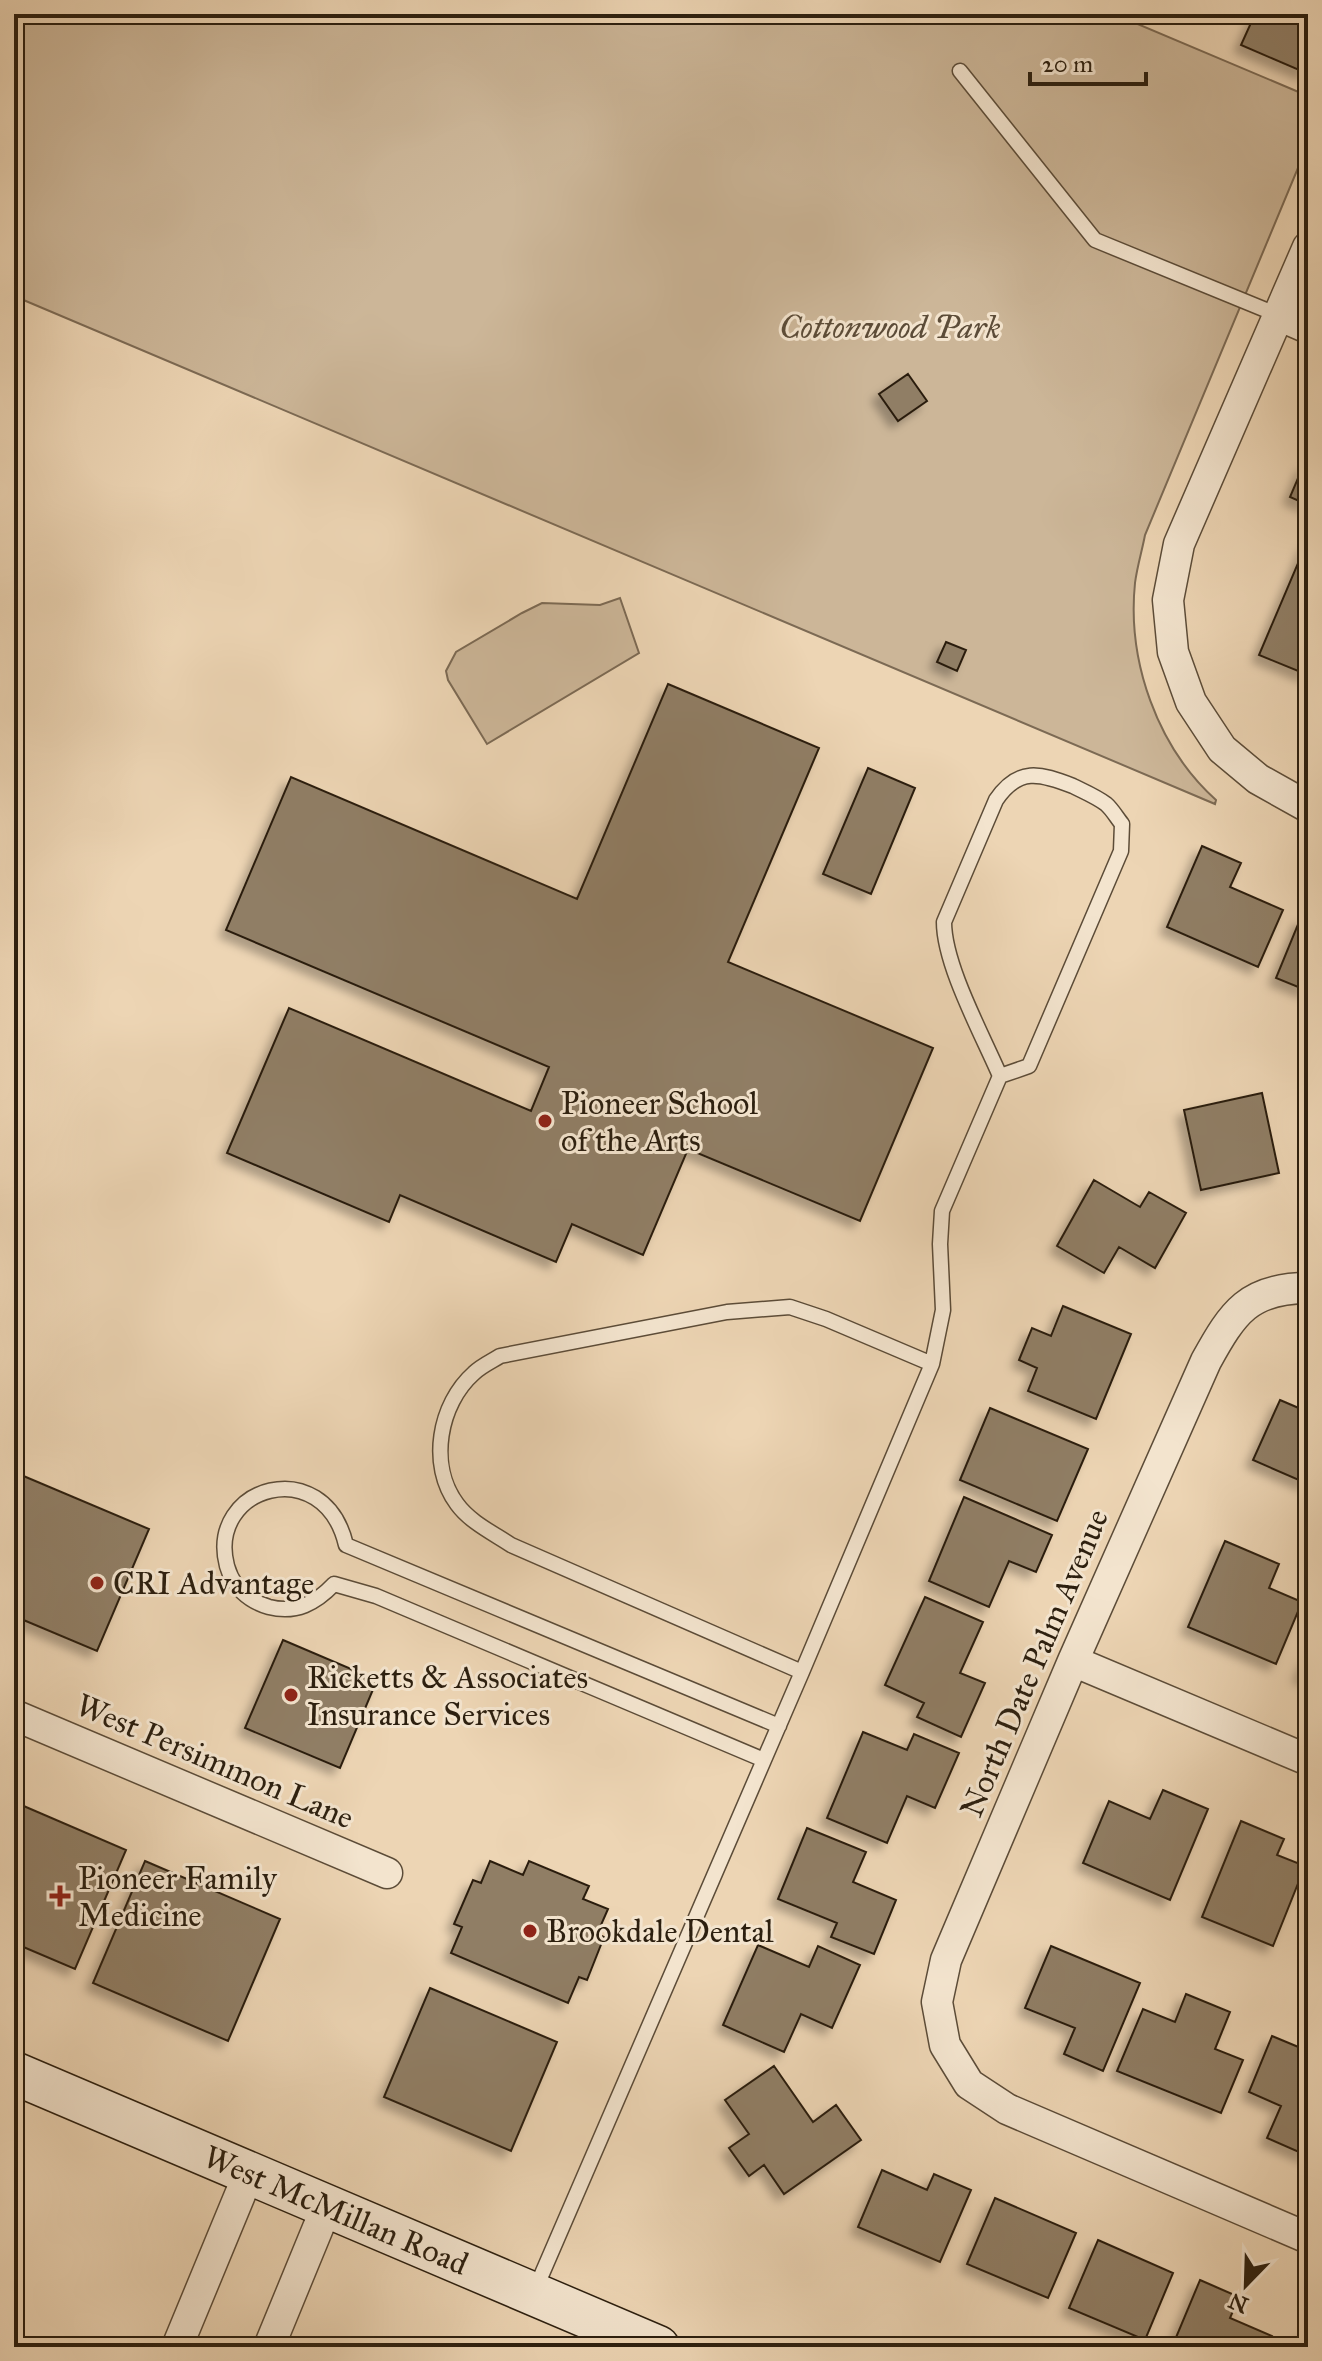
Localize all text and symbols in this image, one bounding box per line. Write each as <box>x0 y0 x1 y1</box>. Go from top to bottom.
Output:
scale bar <box>1030 36 1146 86</box>
text: 20 m <box>1042 49 1093 79</box>
park label: Cottonwood Park <box>779 308 1001 347</box>
place label: Pioneer School of the Arts <box>561 1084 758 1160</box>
marker: Pioneer School of the Arts <box>536 1112 554 1130</box>
street label: North Date Palm Avenue <box>952 1503 1117 1823</box>
place label: CRI Advantage <box>113 1564 314 1603</box>
marker: CRI Advantage <box>88 1574 106 1592</box>
place label: Ricketts & Associates Insurance Services <box>307 1658 588 1734</box>
street label: West Persimmon Lane <box>70 1685 359 1838</box>
marker: Ricketts & Associates Insurance Services <box>282 1686 300 1704</box>
place label: Pioneer Family Medicine <box>78 1859 278 1935</box>
marker: Pioneer Family Medicine <box>49 1885 71 1907</box>
place label: Brookdale Dental <box>546 1912 774 1951</box>
marker: Brookdale Dental <box>521 1922 539 1940</box>
street label: West McMillan Road <box>198 2137 474 2284</box>
north arrow <box>1206 2245 1286 2325</box>
text: N <box>1224 2287 1252 2319</box>

